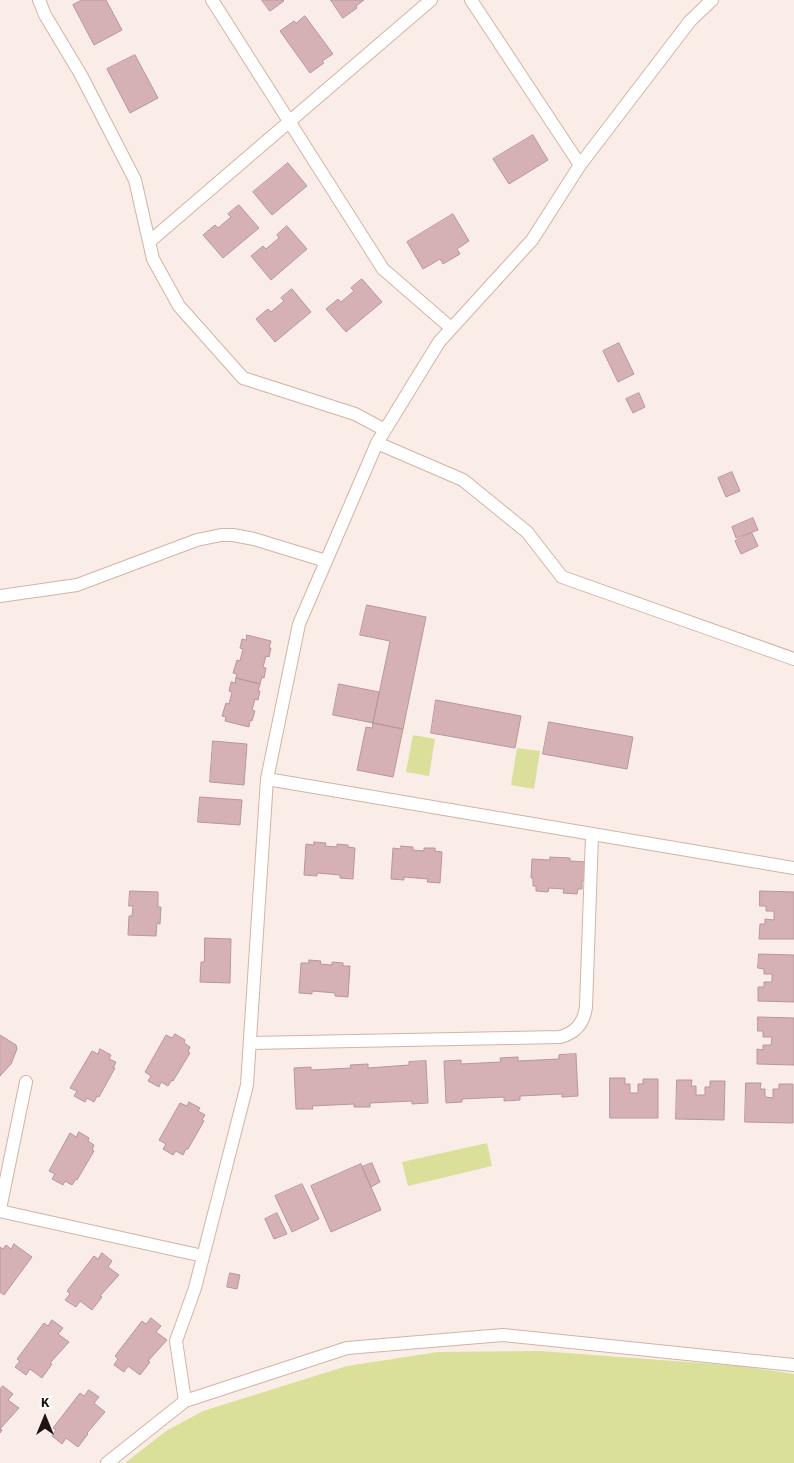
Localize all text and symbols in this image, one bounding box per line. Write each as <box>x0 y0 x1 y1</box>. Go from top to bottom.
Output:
north arrow <box>20 1393 70 1443</box>
text: K <box>41 1393 49 1413</box>

